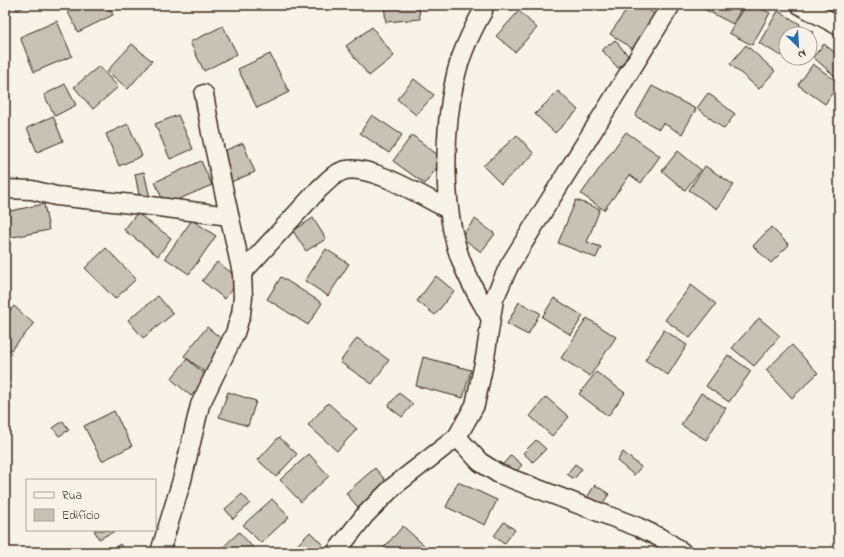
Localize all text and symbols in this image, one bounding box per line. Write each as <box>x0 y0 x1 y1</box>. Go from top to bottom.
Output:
north arrow <box>778 26 818 66</box>
text: N <box>795 45 809 63</box>
legend <box>26 479 156 531</box>
text: Rua <box>62 487 82 505</box>
text: Edifício <box>62 507 100 525</box>

